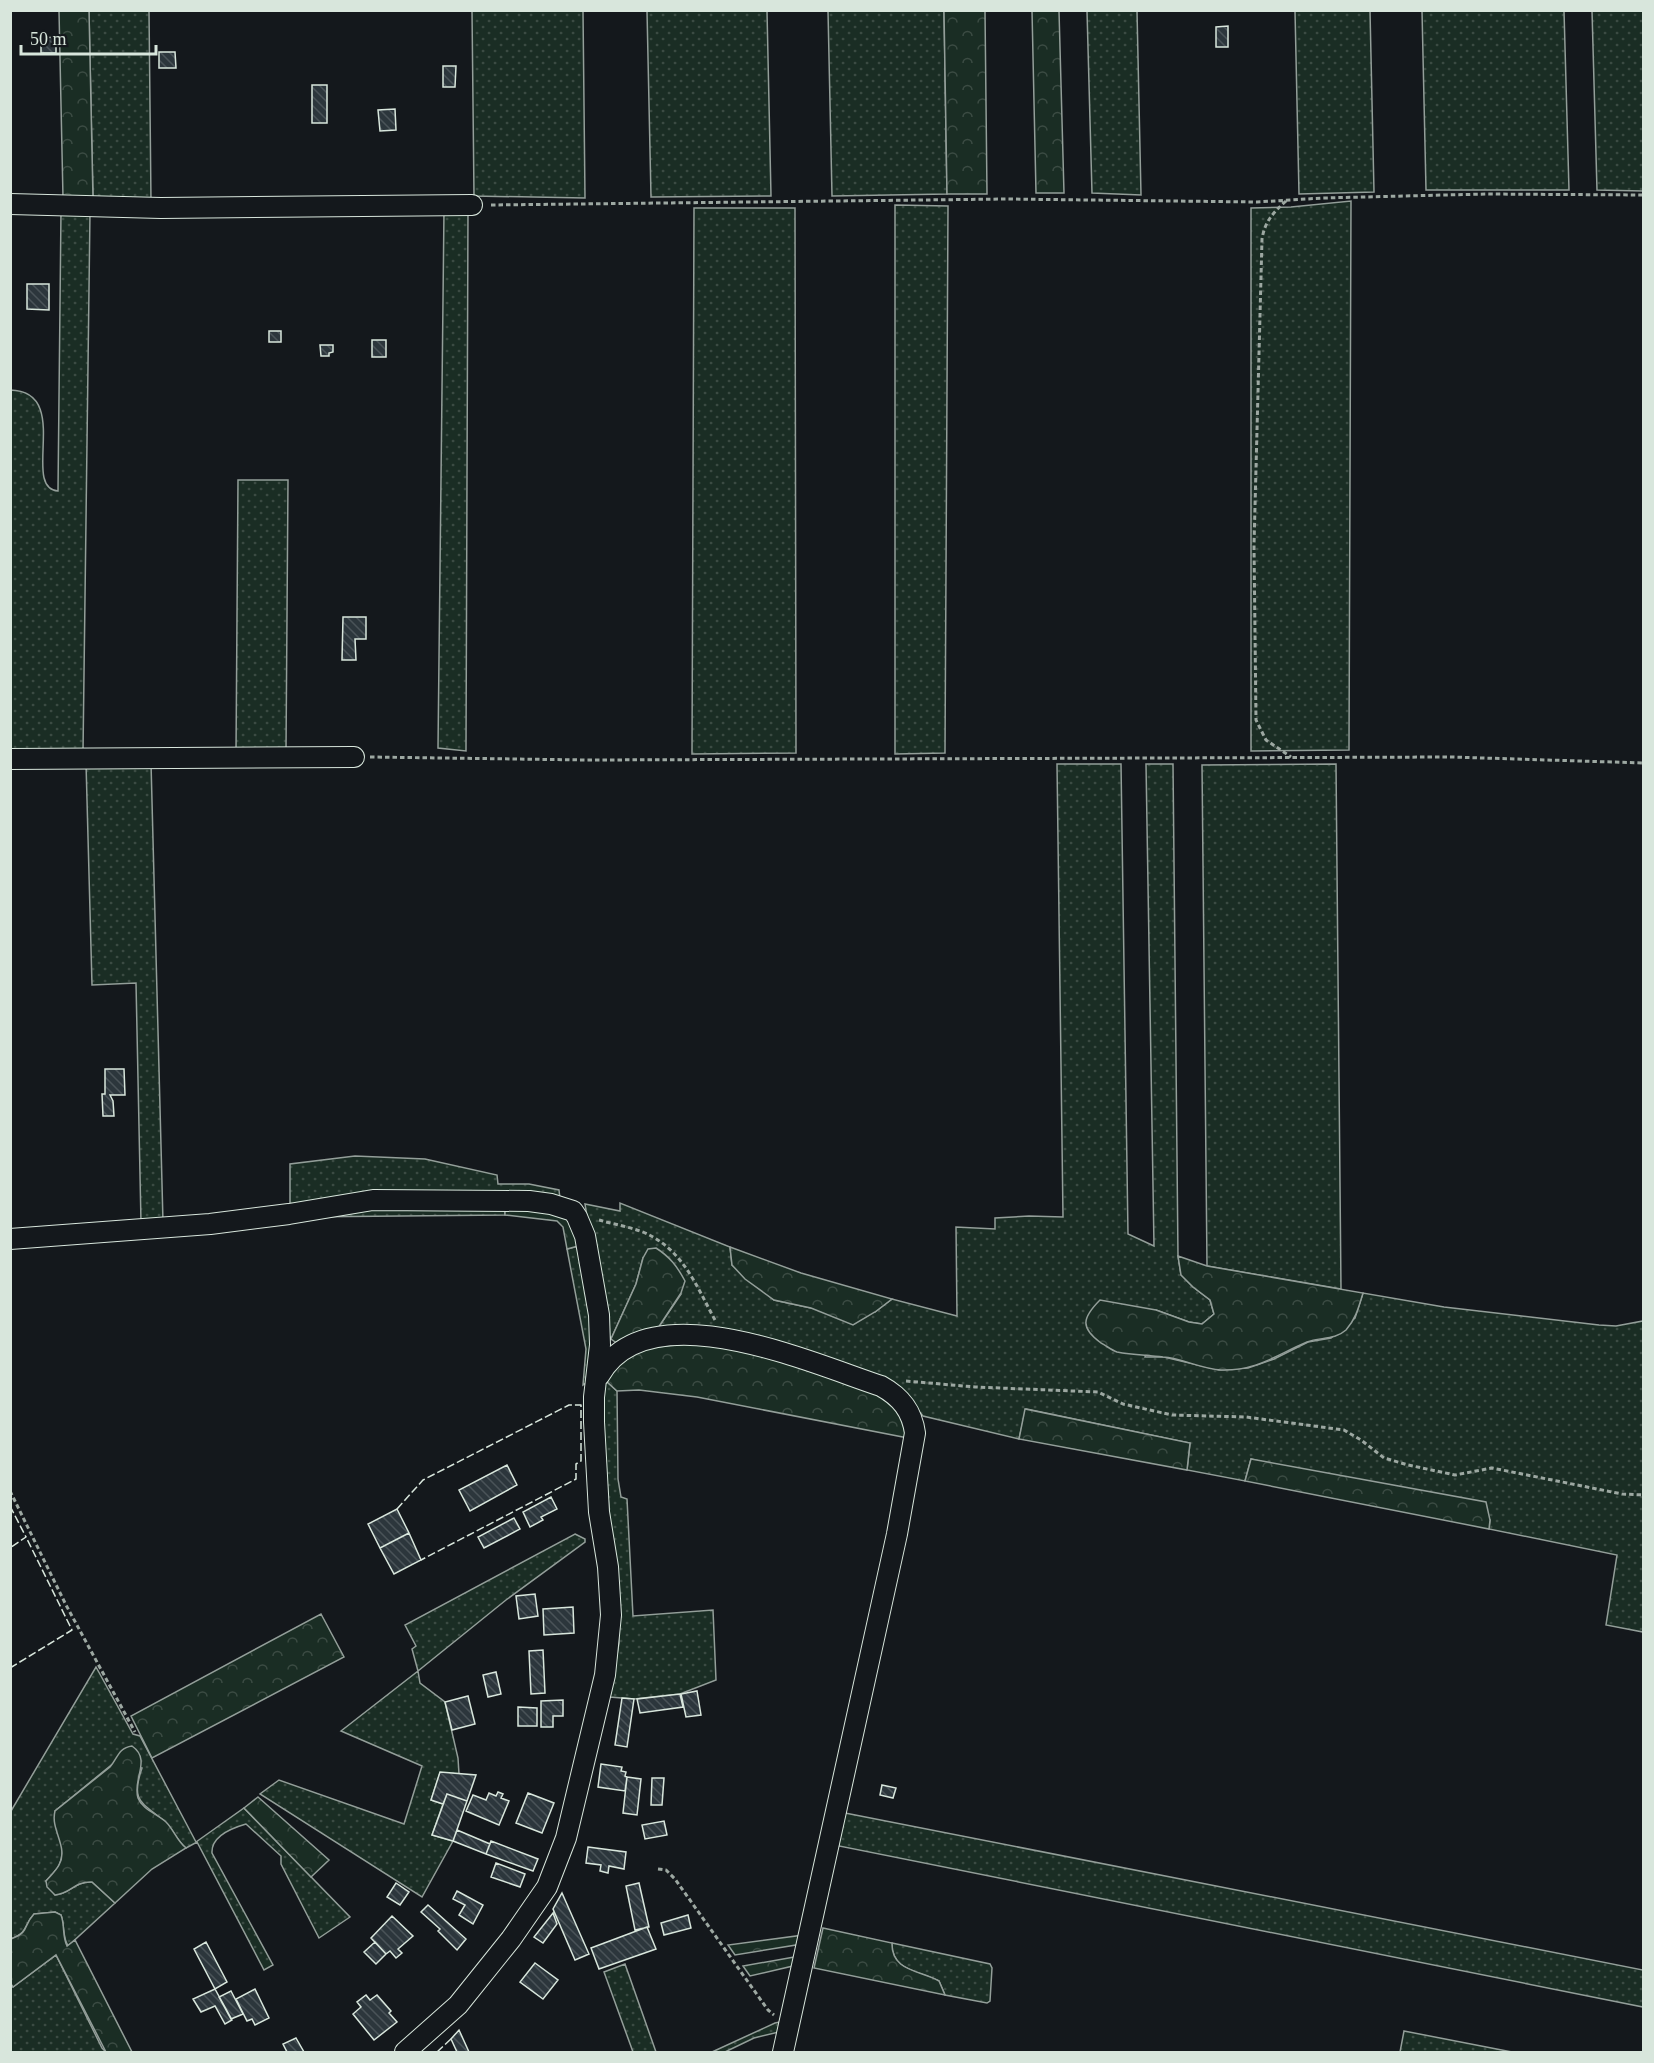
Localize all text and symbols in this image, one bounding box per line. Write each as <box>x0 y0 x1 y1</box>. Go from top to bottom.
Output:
scale bar <box>21 18 156 56</box>
text: 50 m <box>30 29 67 49</box>

